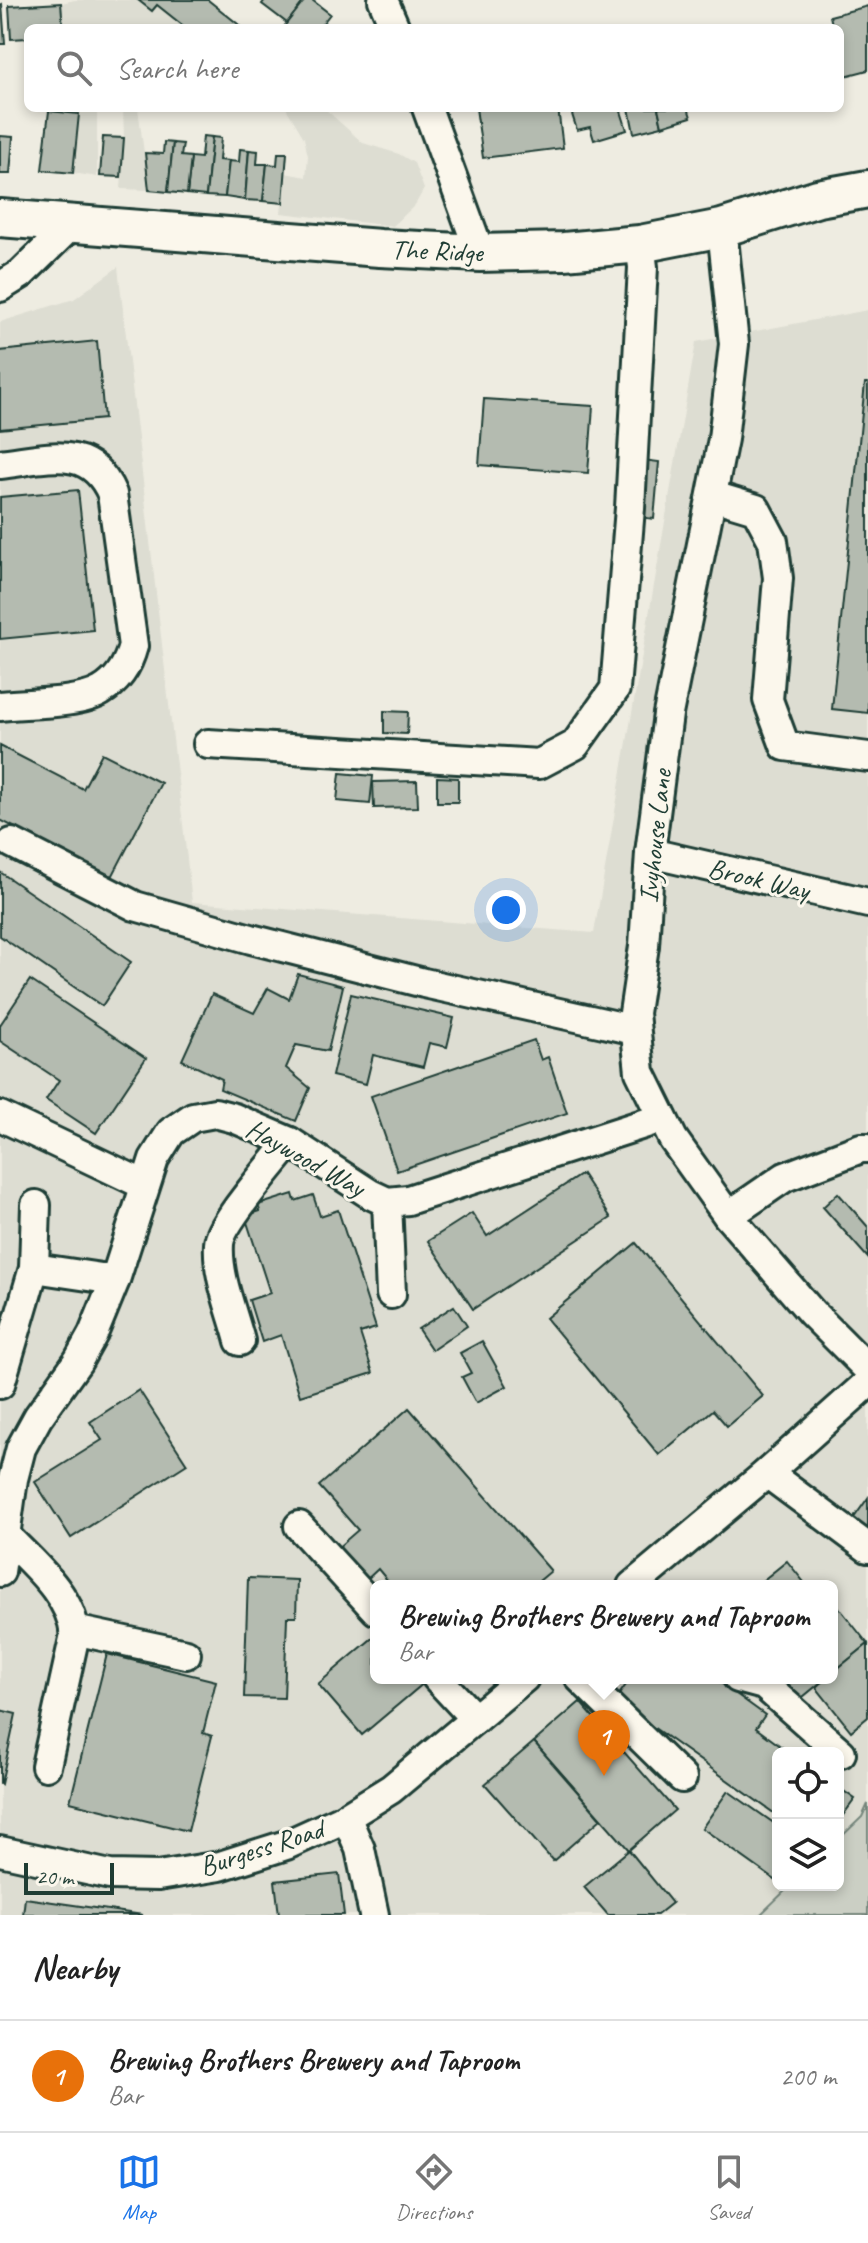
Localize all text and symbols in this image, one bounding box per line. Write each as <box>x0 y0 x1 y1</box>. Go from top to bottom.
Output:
search box <box>24 24 844 112</box>
icon: search <box>52 46 96 90</box>
text: Search here <box>116 49 238 87</box>
street label: The Ridge <box>391 231 485 270</box>
street label: Ivyhouse Lane <box>630 766 679 904</box>
street label: Brook Way <box>705 850 815 908</box>
your location <box>486 890 526 930</box>
street label: Haywood Way <box>240 1111 373 1206</box>
popup <box>370 1580 838 1684</box>
text: Brewing Brothers Brewery and Taproom <box>398 1597 810 1635</box>
text: Bar <box>398 1635 433 1668</box>
pin: 1 <box>578 1710 630 1776</box>
map controls <box>772 1747 844 1891</box>
button: locate <box>772 1747 844 1819</box>
street label: Burgess Road <box>195 1810 331 1884</box>
button: layers <box>772 1819 844 1891</box>
scale bar <box>24 1859 114 1895</box>
text: 20 m <box>36 1863 73 1891</box>
text: Nearby <box>32 1946 118 1989</box>
text: Brewing Brothers Brewery and Taproom <box>108 2041 519 2079</box>
text: 1 <box>52 2060 64 2093</box>
text: 200 m <box>780 2060 836 2093</box>
text: Bar <box>108 2079 142 2112</box>
tab: Map <box>117 2150 161 2226</box>
tab: Directions <box>396 2150 472 2226</box>
tab: Saved <box>707 2150 751 2226</box>

